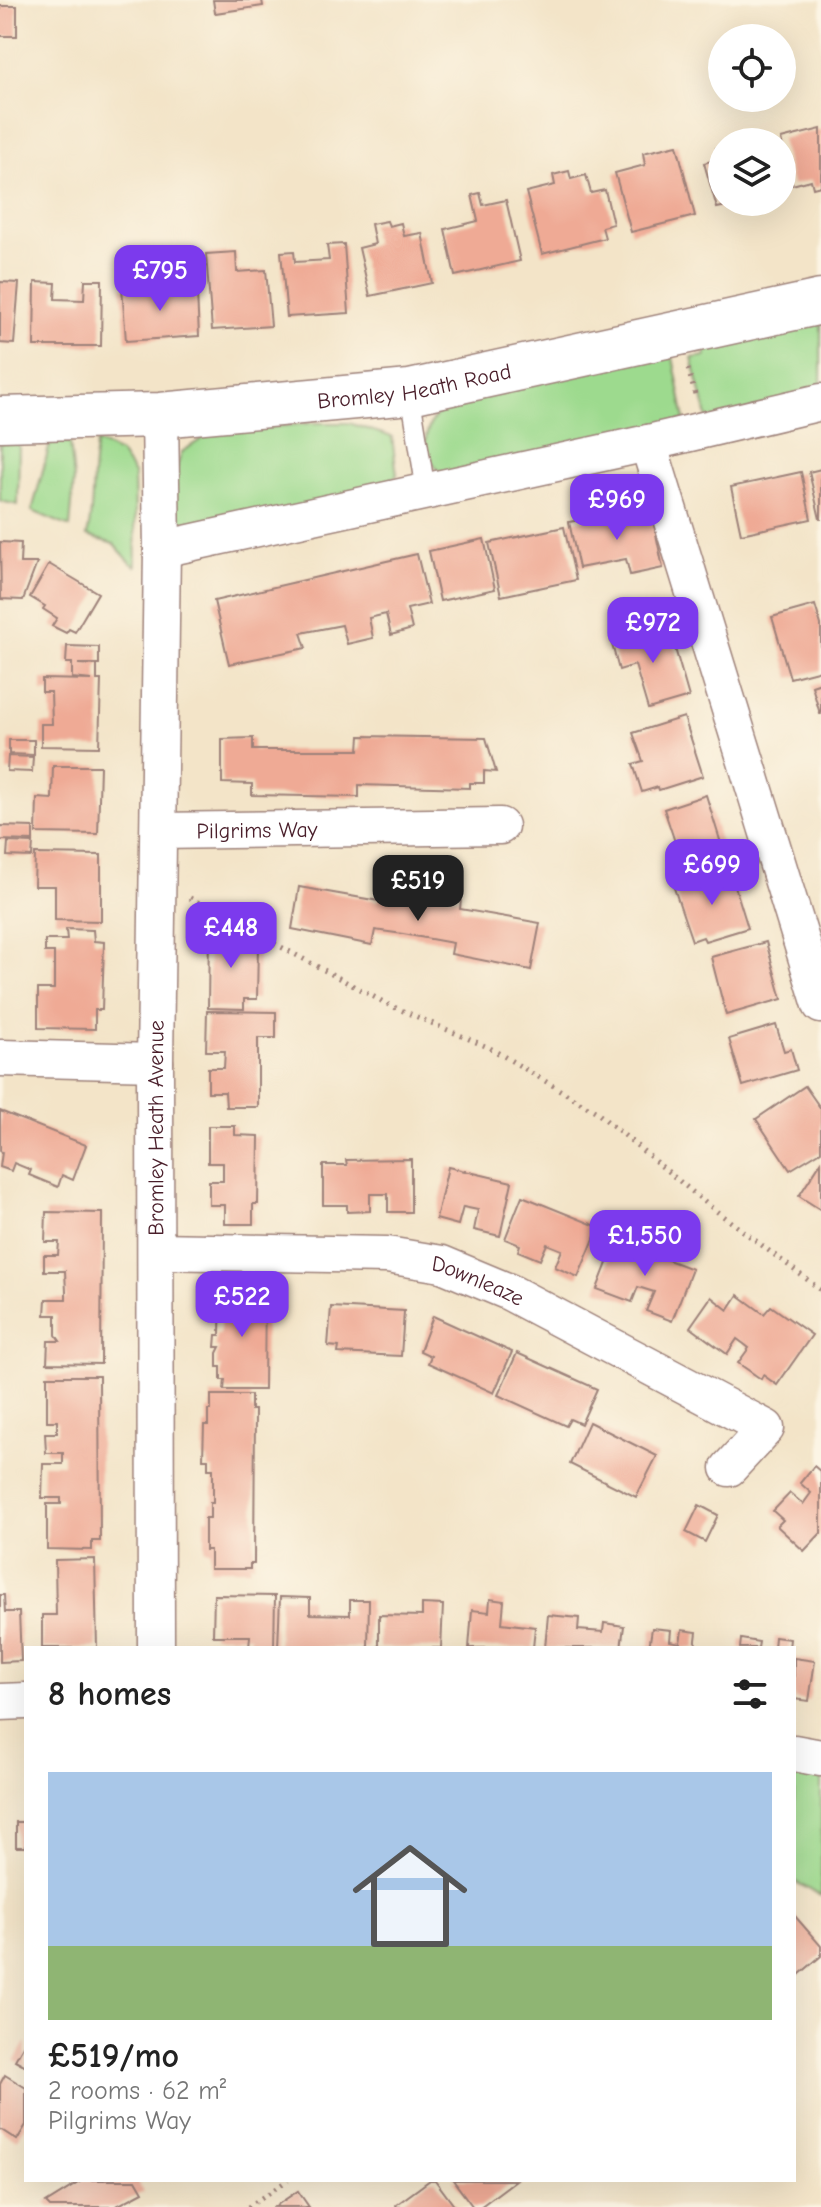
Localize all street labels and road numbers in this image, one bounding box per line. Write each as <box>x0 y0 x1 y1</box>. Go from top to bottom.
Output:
street label: Bromley Heath Road <box>316 358 514 414</box>
street label: Pilgrims Way <box>196 817 318 844</box>
street label: Bromley Heath Avenue <box>143 1020 170 1236</box>
street label: Downleaze <box>430 1251 528 1312</box>

